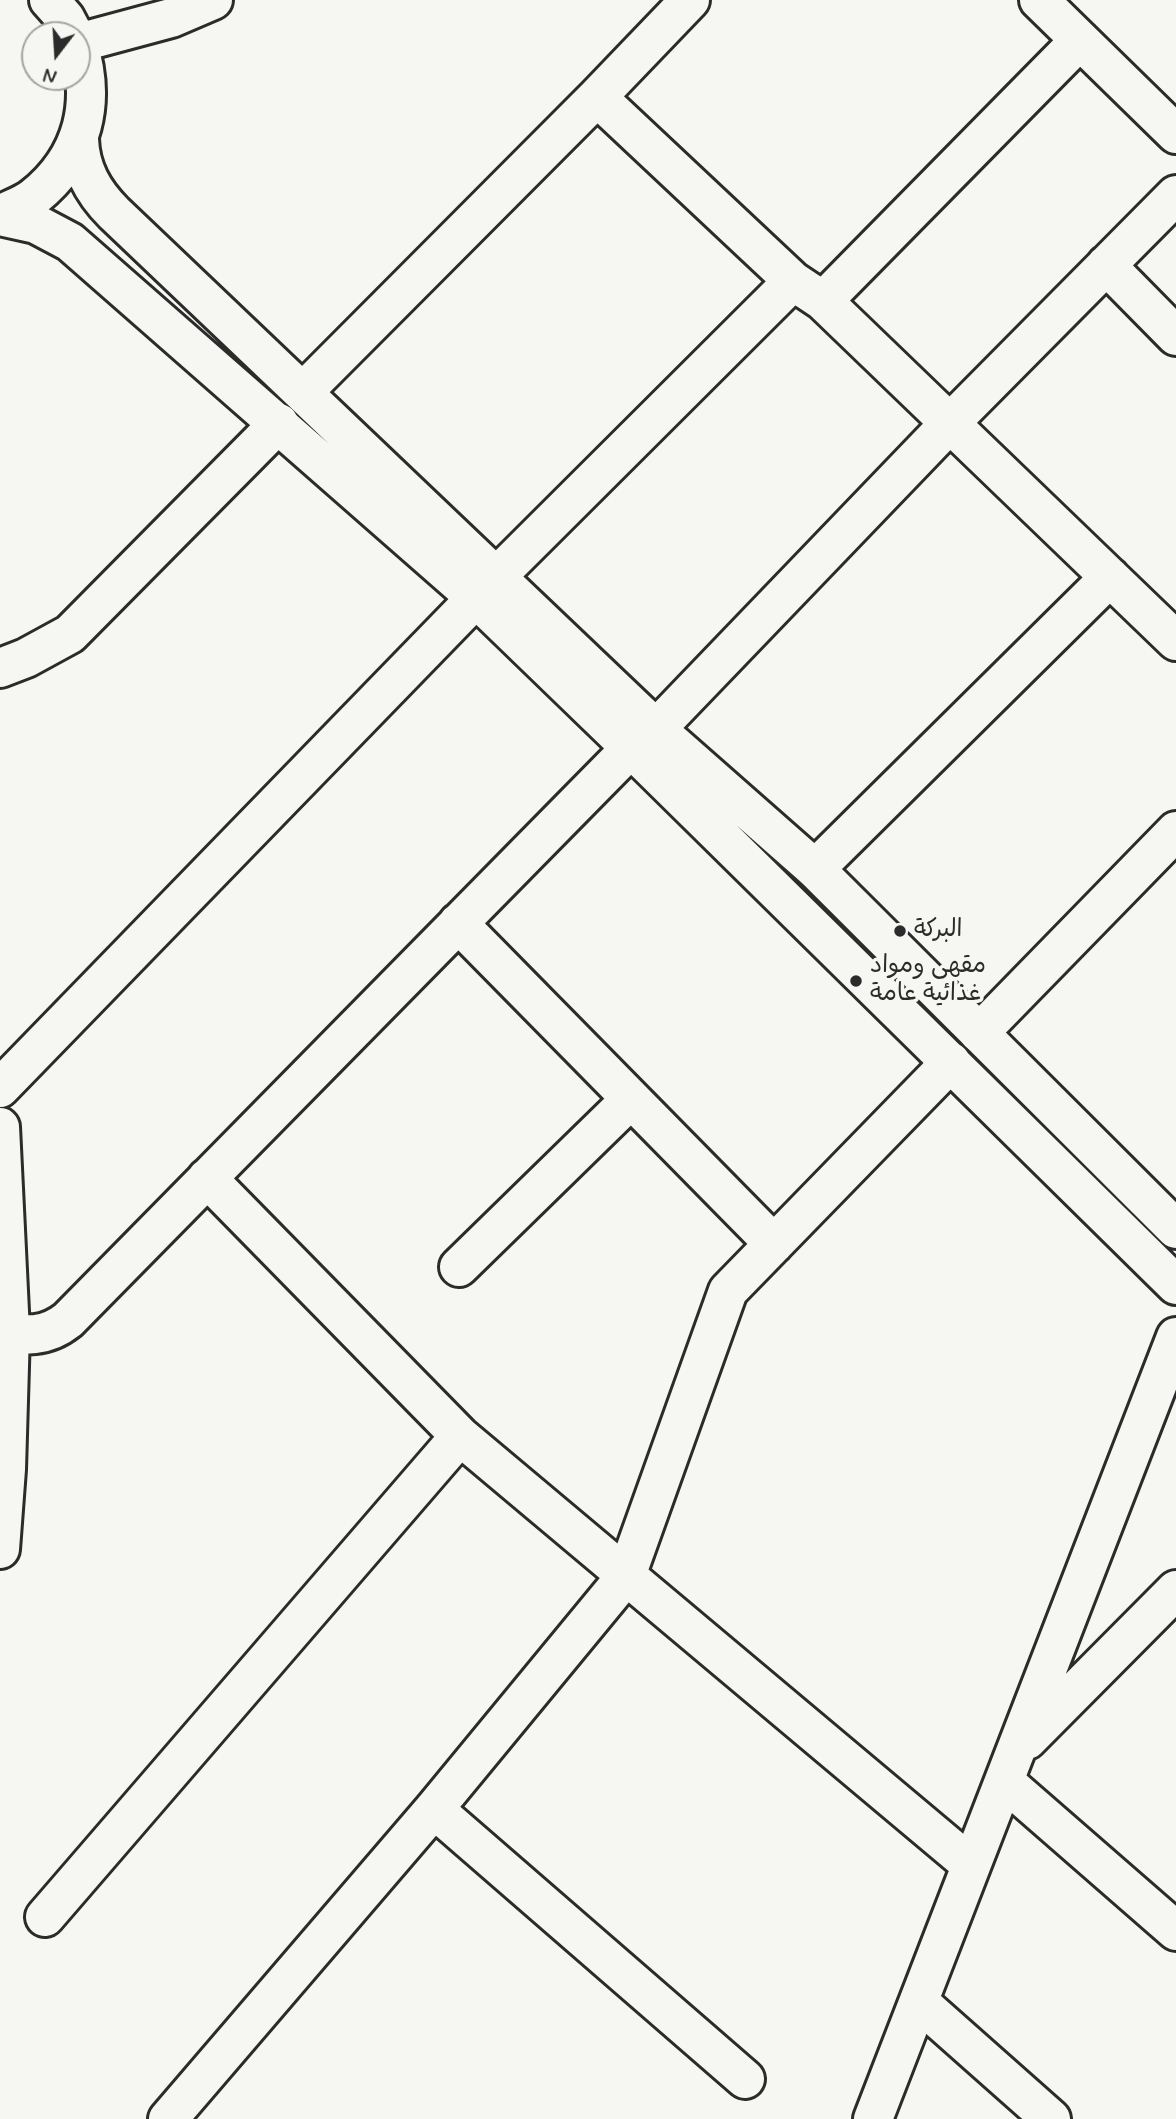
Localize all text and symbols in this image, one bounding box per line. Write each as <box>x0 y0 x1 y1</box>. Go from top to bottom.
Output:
north arrow <box>21 21 91 91</box>
text: N <box>41 61 60 88</box>
place label: البركة <box>914 917 963 945</box>
marker: البركة <box>892 923 908 939</box>
place label: مقهى ومواد غذائية عامة <box>870 953 986 1009</box>
marker: مقهى ومواد غذائية عامة <box>848 973 864 989</box>

